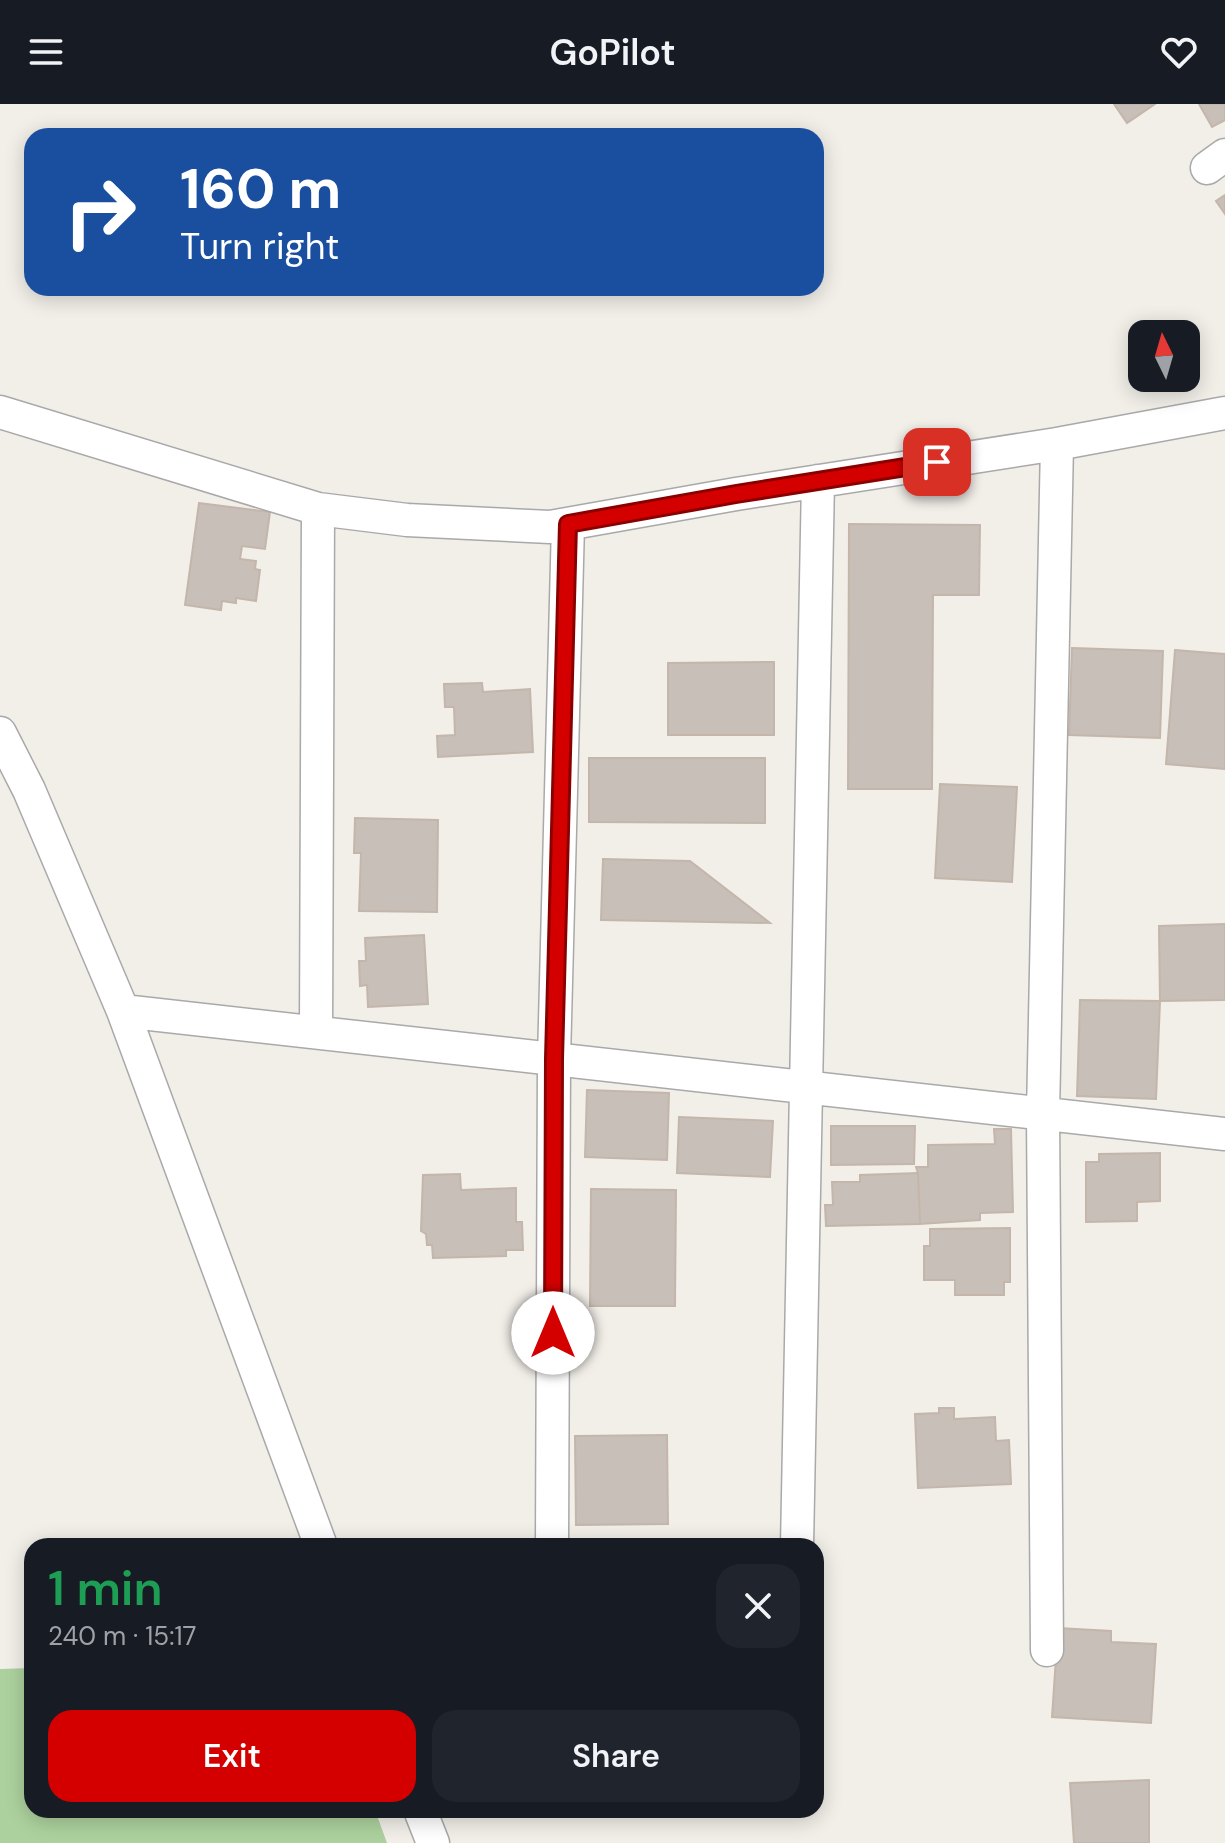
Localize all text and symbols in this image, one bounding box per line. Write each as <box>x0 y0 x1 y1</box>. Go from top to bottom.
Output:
text: GoPilot <box>549 29 676 76</box>
icon: menu <box>24 30 68 74</box>
icon: heart <box>1157 30 1201 74</box>
text: 160 m <box>180 152 341 225</box>
icon: right <box>48 160 152 264</box>
text: Turn right <box>180 223 339 270</box>
north arrow <box>1128 320 1200 392</box>
map controls <box>1128 320 1200 392</box>
pin <box>903 428 971 496</box>
icon: arrive <box>915 440 959 484</box>
position arrow <box>511 1291 595 1375</box>
text: 1 min <box>48 1557 163 1620</box>
button: close <box>716 1564 800 1648</box>
text: 240 m · 15:17 <box>48 1619 196 1653</box>
button: Exit <box>48 1710 416 1802</box>
button: Share <box>432 1710 800 1802</box>

